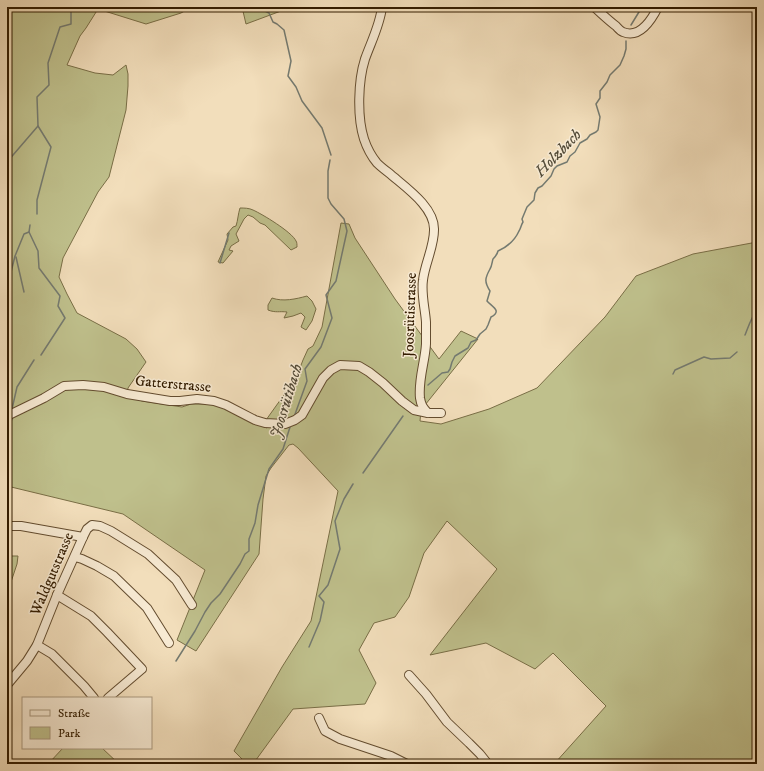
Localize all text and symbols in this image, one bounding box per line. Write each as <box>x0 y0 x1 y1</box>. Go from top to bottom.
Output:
water label: Holzbach <box>530 125 586 182</box>
street label: Joosrütistrasse <box>399 272 421 360</box>
water label: Joosrütibach <box>265 361 307 441</box>
street label: Gatterstrasse <box>134 371 212 397</box>
street label: Waldgutstrasse <box>26 530 78 619</box>
legend <box>22 697 152 749</box>
text: Straße <box>58 706 90 721</box>
text: Park <box>58 726 80 741</box>

